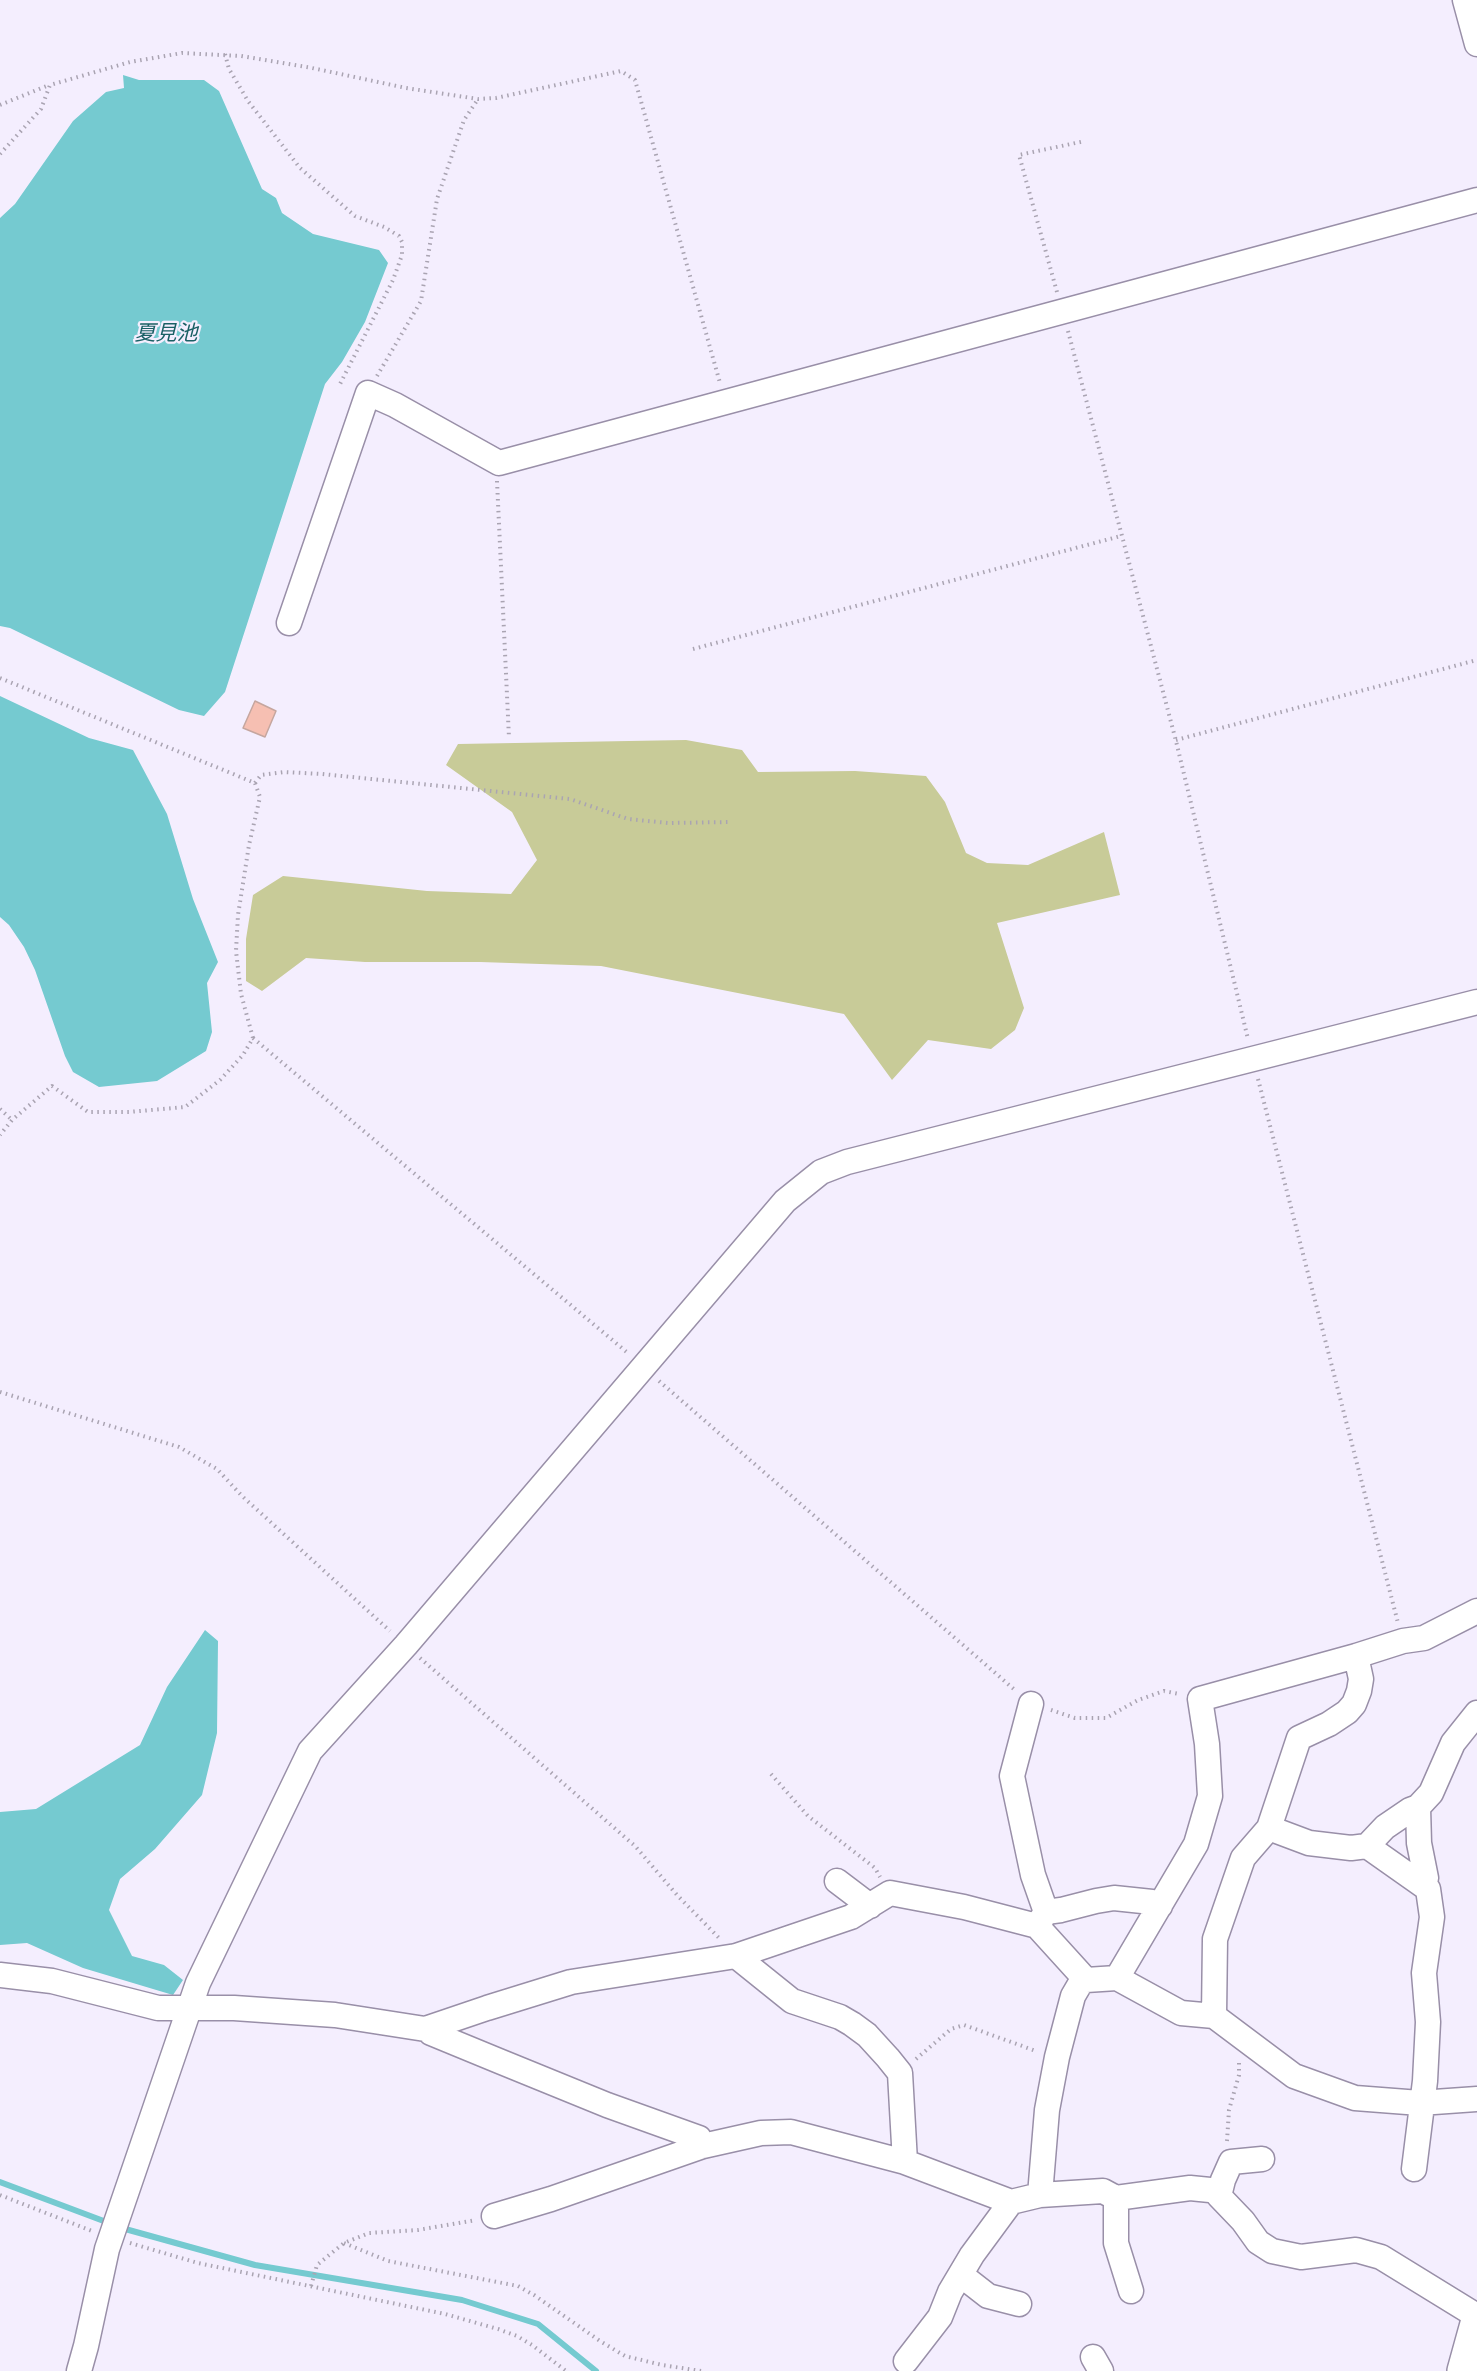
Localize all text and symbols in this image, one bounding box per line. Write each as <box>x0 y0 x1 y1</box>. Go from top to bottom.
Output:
water label: 夏見池 <box>135 320 197 346</box>

